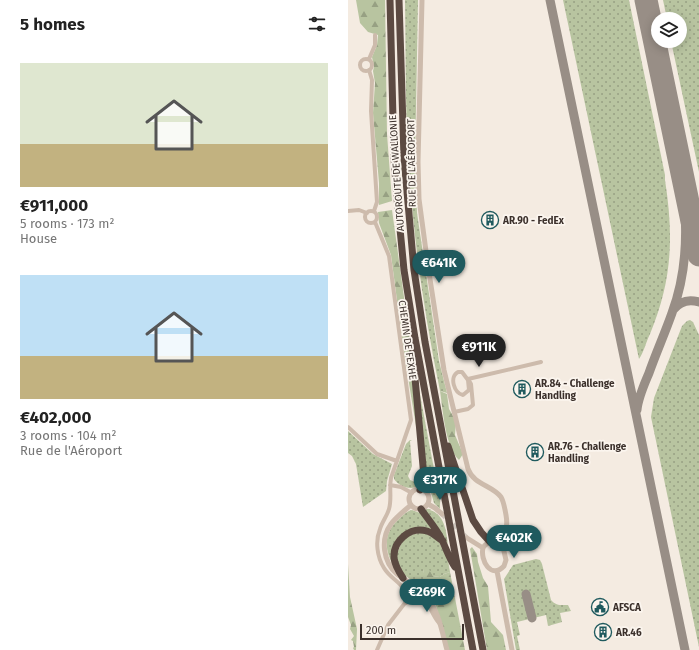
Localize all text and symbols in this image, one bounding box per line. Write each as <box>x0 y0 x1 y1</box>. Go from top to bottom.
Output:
map controls <box>651 12 687 48</box>
button: layers <box>651 12 687 48</box>
icon: filters <box>306 13 328 35</box>
text: 5 homes <box>20 14 85 35</box>
icon: home <box>138 89 210 161</box>
street label: AUTOROUTE DE WALLONIE <box>387 114 407 232</box>
street label: RUE DE L'AÉROPORT <box>403 118 419 207</box>
text: €911,000 <box>20 195 88 216</box>
building icon: AR.90 - FedEx <box>480 210 500 230</box>
place label: AR.90 - FedEx <box>502 215 565 227</box>
text: 5 rooms · 173 m² <box>20 216 114 231</box>
text: House <box>20 231 57 246</box>
pin: €641K <box>411 250 467 284</box>
text: €641K <box>421 255 457 270</box>
street label: CHEMIN DE FEXHE <box>395 300 419 381</box>
icon: home <box>138 301 210 373</box>
pin: €911K <box>451 334 507 368</box>
text: €911K <box>462 339 496 354</box>
place label: AR.84 - Challenge Handling <box>534 378 615 402</box>
building icon: AR.84 - Challenge Handling <box>512 379 532 399</box>
text: €402,000 <box>20 407 91 428</box>
text: 3 rooms · 104 m² <box>20 428 117 443</box>
place label: AR.76 - Challenge Handling <box>547 441 627 465</box>
building icon: AR.76 - Challenge Handling <box>525 442 545 462</box>
text: Rue de l'Aéroport <box>20 443 122 458</box>
pin: €317K <box>412 467 468 501</box>
text: €317K <box>423 472 457 487</box>
pin: €402K <box>486 525 542 559</box>
text: €402K <box>495 530 533 545</box>
pin: €269K <box>399 579 455 613</box>
text: €269K <box>409 584 445 599</box>
public building icon: AFSCA <box>590 597 610 617</box>
place label: AFSCA <box>612 602 642 614</box>
scale bar <box>360 622 464 641</box>
building icon: AR.46 <box>593 622 613 642</box>
text: 200 m <box>366 624 396 637</box>
place label: AR.46 <box>615 627 642 639</box>

